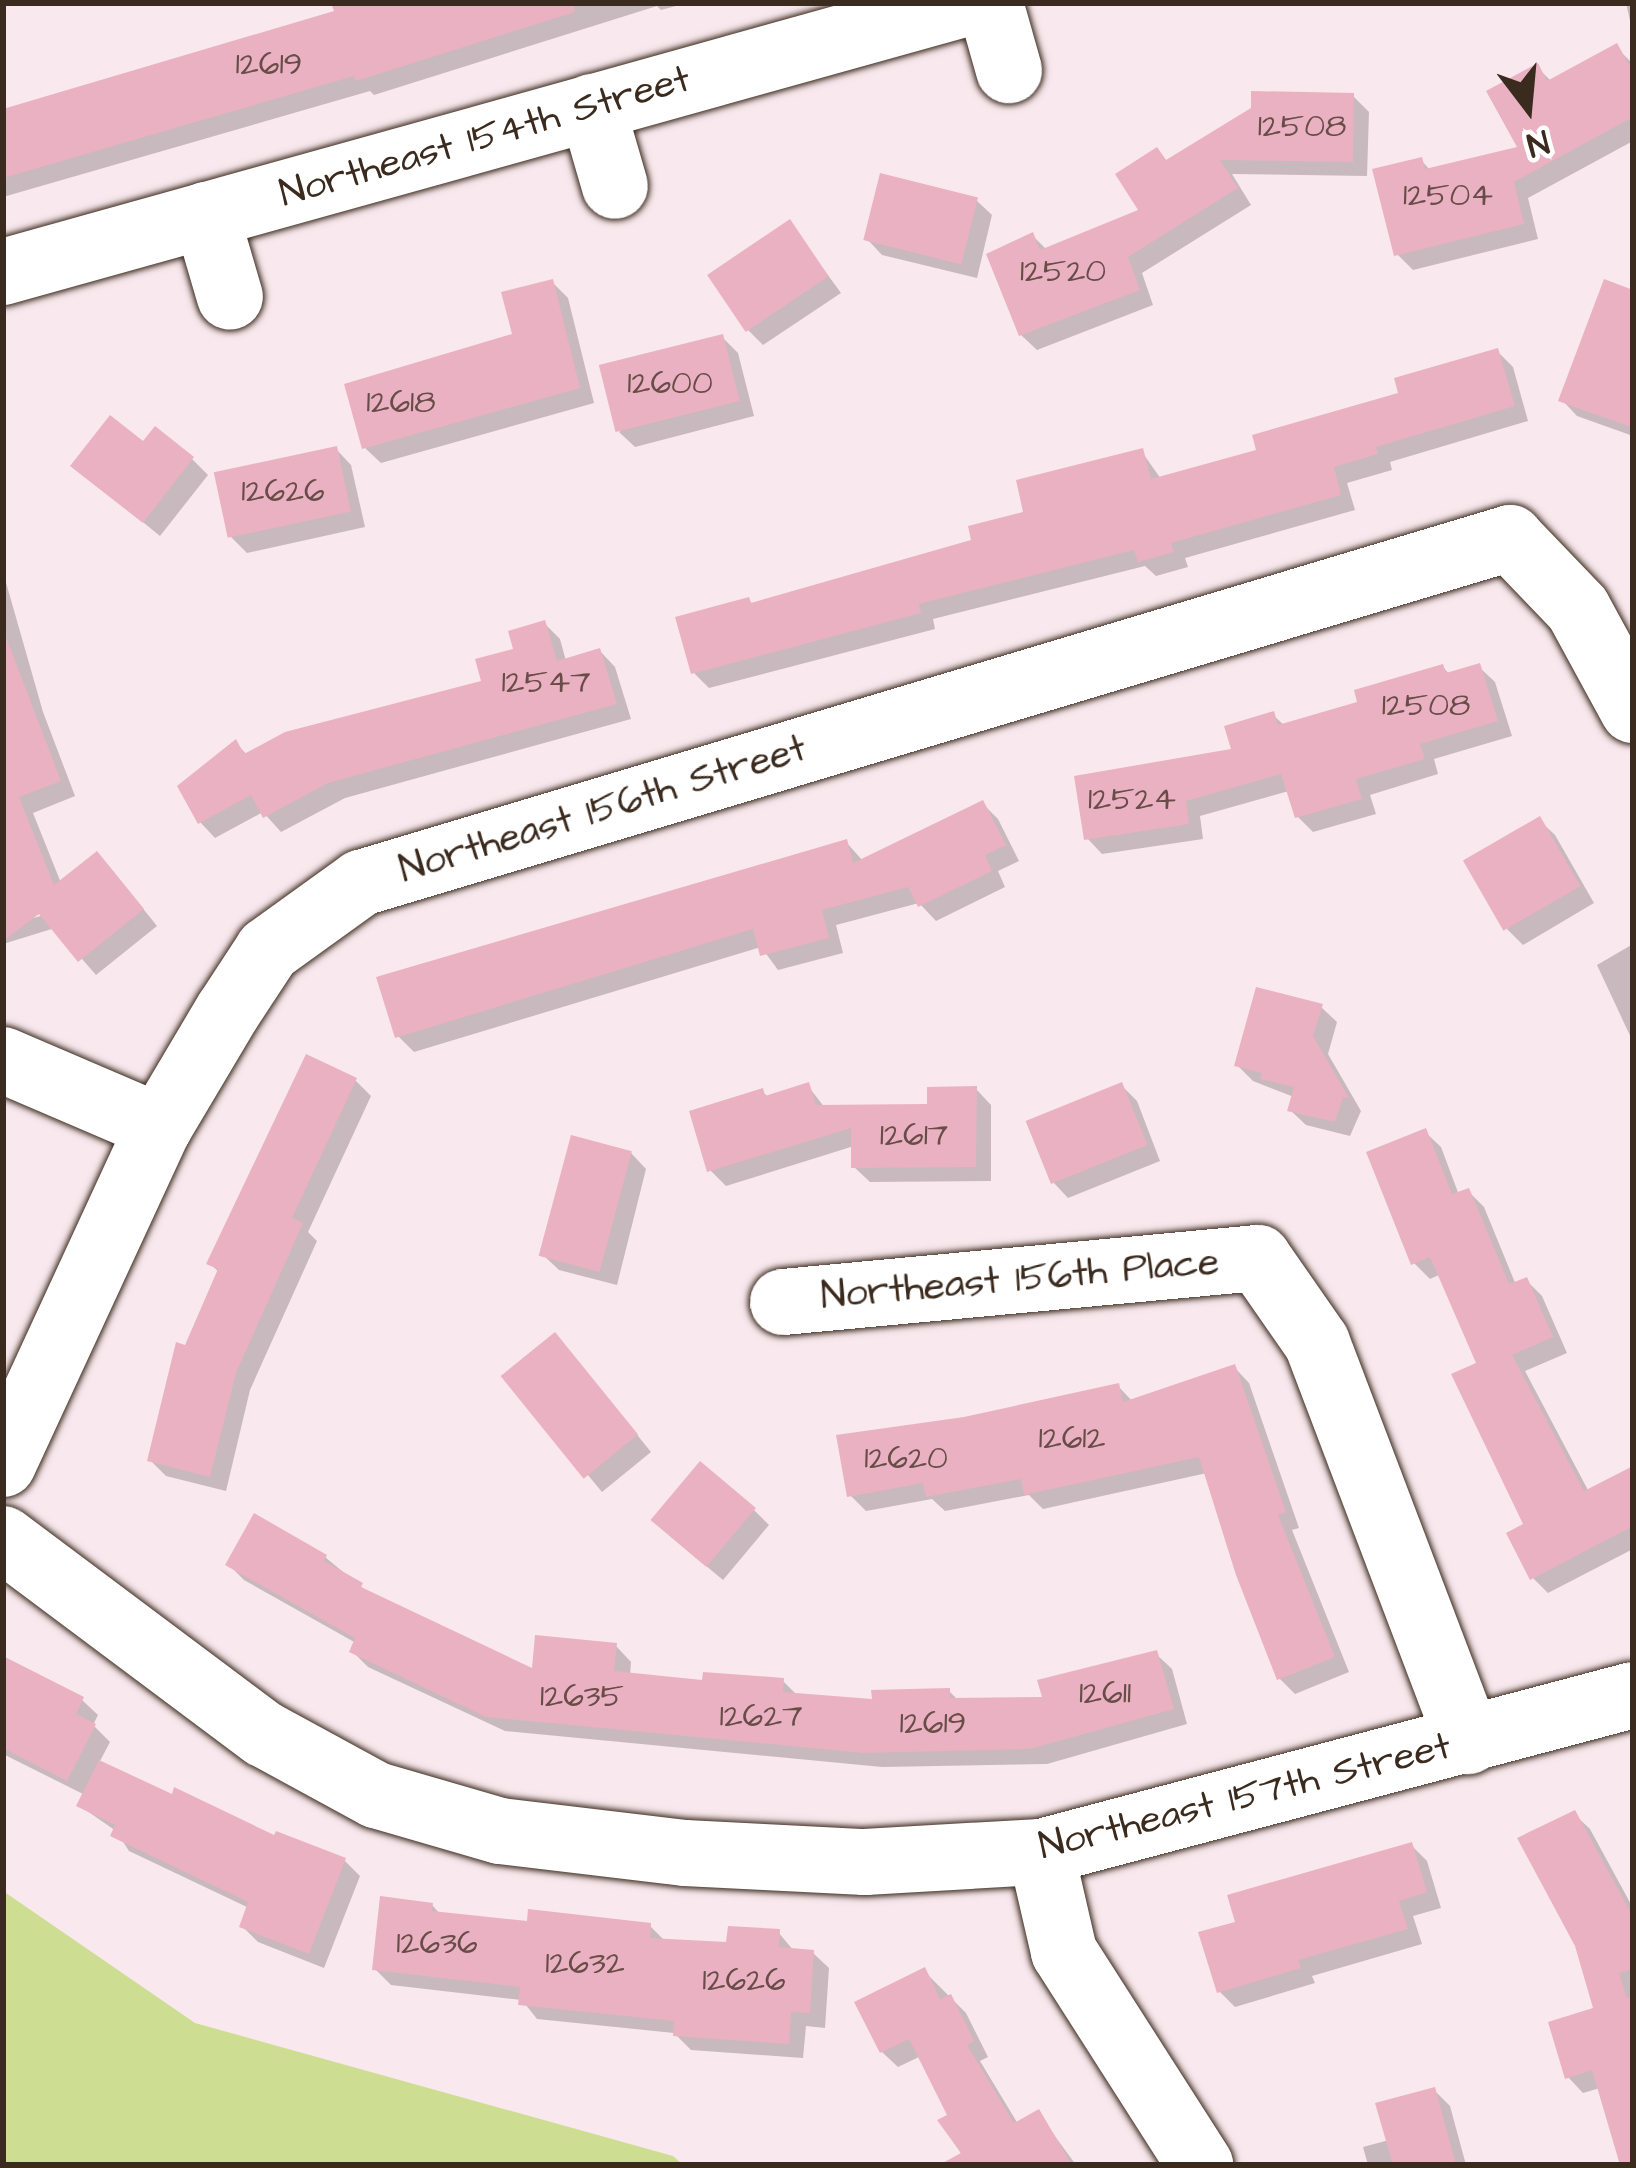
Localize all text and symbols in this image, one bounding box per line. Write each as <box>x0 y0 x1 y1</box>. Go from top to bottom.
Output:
house number: 12619 <box>236 45 302 85</box>
north arrow <box>1468 48 1588 168</box>
street label: Northeast 154th Street <box>274 56 696 218</box>
house number: 12508 <box>1258 107 1346 147</box>
text: N <box>1522 118 1554 168</box>
house number: 12504 <box>1403 176 1493 216</box>
house number: 12520 <box>1020 252 1106 292</box>
house number: 12600 <box>627 364 713 404</box>
house number: 12618 <box>366 383 436 423</box>
house number: 12626 <box>241 472 325 512</box>
house number: 12547 <box>501 663 591 703</box>
house number: 12508 <box>1382 686 1470 726</box>
street label: Northeast 156th Street <box>394 726 812 894</box>
house number: 12524 <box>1088 780 1176 820</box>
house number: 12617 <box>880 1116 948 1156</box>
street label: Northeast 156th Place <box>819 1239 1221 1321</box>
house number: 12612 <box>1039 1419 1105 1459</box>
house number: 12620 <box>864 1439 948 1479</box>
house number: 12611 <box>1079 1674 1131 1714</box>
house number: 12635 <box>540 1677 624 1717</box>
house number: 12627 <box>720 1697 802 1737</box>
house number: 12619 <box>900 1704 966 1744</box>
street label: Northeast 157th Street <box>1034 1723 1456 1871</box>
house number: 12636 <box>396 1924 478 1964</box>
house number: 12632 <box>545 1944 625 1984</box>
house number: 12626 <box>702 1961 786 2001</box>

